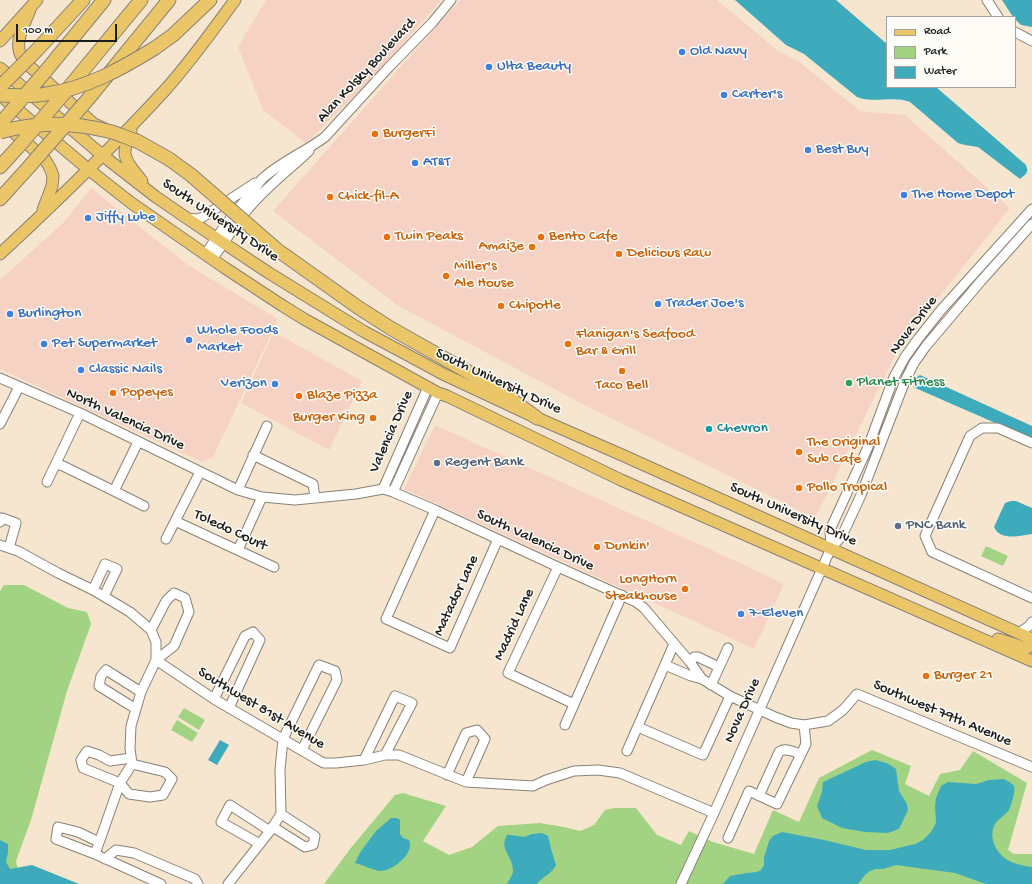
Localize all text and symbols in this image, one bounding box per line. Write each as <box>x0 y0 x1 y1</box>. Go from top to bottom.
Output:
street label: Alan Kolsky Boulevard <box>314 15 420 127</box>
scale bar <box>18 16 119 42</box>
legend <box>886 16 1016 88</box>
text: 100 m <box>23 24 53 38</box>
text: Road <box>924 25 950 39</box>
place label: Old Navy <box>690 43 747 61</box>
text: Park <box>924 45 947 59</box>
marker: Old Navy <box>677 47 687 57</box>
place label: Ulta Beauty <box>497 58 571 76</box>
marker: Ulta Beauty <box>484 62 494 72</box>
text: Water <box>924 65 956 79</box>
place label: Carter's <box>732 86 782 104</box>
marker: Carter's <box>719 90 729 100</box>
place label: BurgerFi <box>383 125 436 143</box>
marker: BurgerFi <box>370 129 380 139</box>
place label: Best Buy <box>816 141 869 159</box>
marker: Best Buy <box>803 145 813 155</box>
place label: AT&T <box>423 154 450 172</box>
marker: AT&T <box>410 158 420 168</box>
street label: South University Drive <box>158 175 282 267</box>
place label: The Home Depot <box>912 186 1014 204</box>
place label: Chick-fil-A <box>338 188 399 206</box>
marker: The Home Depot <box>899 190 909 200</box>
marker: Chick-fil-A <box>325 192 335 202</box>
place label: Jiffy Lube <box>96 209 156 227</box>
marker: Jiffy Lube <box>83 213 93 223</box>
place label: Twin Peaks <box>395 228 463 246</box>
place label: Bento Cafe <box>549 228 618 246</box>
marker: Twin Peaks <box>382 232 392 242</box>
marker: Bento Cafe <box>536 232 546 242</box>
place label: Amaize <box>479 238 524 256</box>
marker: Amaize <box>527 242 537 252</box>
place label: Delicious Raw <box>627 245 711 263</box>
marker: Delicious Raw <box>614 249 624 259</box>
place label: Miller's Ale House <box>454 258 514 293</box>
marker: Miller's Ale House <box>441 271 451 281</box>
street label: Nova Drive <box>886 293 942 359</box>
place label: Trader Joe's <box>666 295 744 313</box>
place label: Chipotle <box>509 297 561 315</box>
marker: Trader Joe's <box>653 299 663 309</box>
marker: Chipotle <box>496 301 506 311</box>
place label: Burlington <box>18 305 81 323</box>
marker: Burlington <box>5 309 15 319</box>
place label: Whole Foods Market <box>197 322 278 357</box>
place label: Flanigan's Seafood Bar & Grill <box>576 326 695 361</box>
place label: Pet Supermarket <box>52 335 157 353</box>
marker: Whole Foods Market <box>184 335 194 345</box>
marker: Pet Supermarket <box>39 339 49 349</box>
marker: Flanigan's Seafood Bar & Grill <box>563 339 573 349</box>
street label: South University Drive <box>432 345 564 419</box>
place label: Classic Nails <box>89 361 162 379</box>
marker: Classic Nails <box>76 365 86 375</box>
marker: Taco Bell <box>617 366 627 376</box>
place label: Planet Fitness <box>857 374 944 392</box>
place label: Verizon <box>221 375 267 393</box>
place label: Taco Bell <box>596 377 648 395</box>
marker: Planet Fitness <box>844 378 854 388</box>
marker: Verizon <box>270 379 280 389</box>
place label: Popeyes <box>121 384 173 402</box>
street label: North Valencia Drive <box>63 385 187 455</box>
place label: Blaze Pizza <box>307 387 377 405</box>
marker: Popeyes <box>108 388 118 398</box>
street label: Valencia Drive <box>366 388 418 476</box>
marker: Blaze Pizza <box>294 391 304 401</box>
place label: Burger King <box>293 409 365 427</box>
marker: Burger King <box>368 413 378 423</box>
place label: Chevron <box>717 420 768 438</box>
marker: Chevron <box>704 424 714 434</box>
place label: The Original Sub Cafe <box>807 434 880 469</box>
marker: The Original Sub Cafe <box>794 447 804 457</box>
place label: Regent Bank <box>445 454 523 472</box>
marker: Regent Bank <box>432 458 442 468</box>
street label: South University Drive <box>727 479 859 551</box>
place label: Pollo Tropical <box>807 479 887 497</box>
marker: Pollo Tropical <box>794 483 804 493</box>
street label: Toledo Court <box>190 506 270 556</box>
street label: South Valencia Drive <box>474 506 596 576</box>
place label: PNC Bank <box>906 517 966 535</box>
marker: PNC Bank <box>893 521 903 531</box>
place label: Dunkin' <box>605 538 650 556</box>
marker: Dunkin' <box>592 542 602 552</box>
street label: Matador Lane <box>430 553 484 639</box>
place label: LongHorn Steakhouse <box>605 571 677 606</box>
marker: LongHorn Steakhouse <box>680 584 690 594</box>
street label: Madrid Lane <box>491 586 539 664</box>
place label: 7-Eleven <box>749 605 803 623</box>
marker: 7-Eleven <box>736 609 746 619</box>
street label: Southwest 81st Avenue <box>194 664 328 754</box>
place label: Burger 21 <box>934 667 993 685</box>
marker: Burger 21 <box>921 671 931 681</box>
street label: Nova Drive <box>721 676 765 746</box>
street label: Southwest 79th Avenue <box>870 677 1014 751</box>

